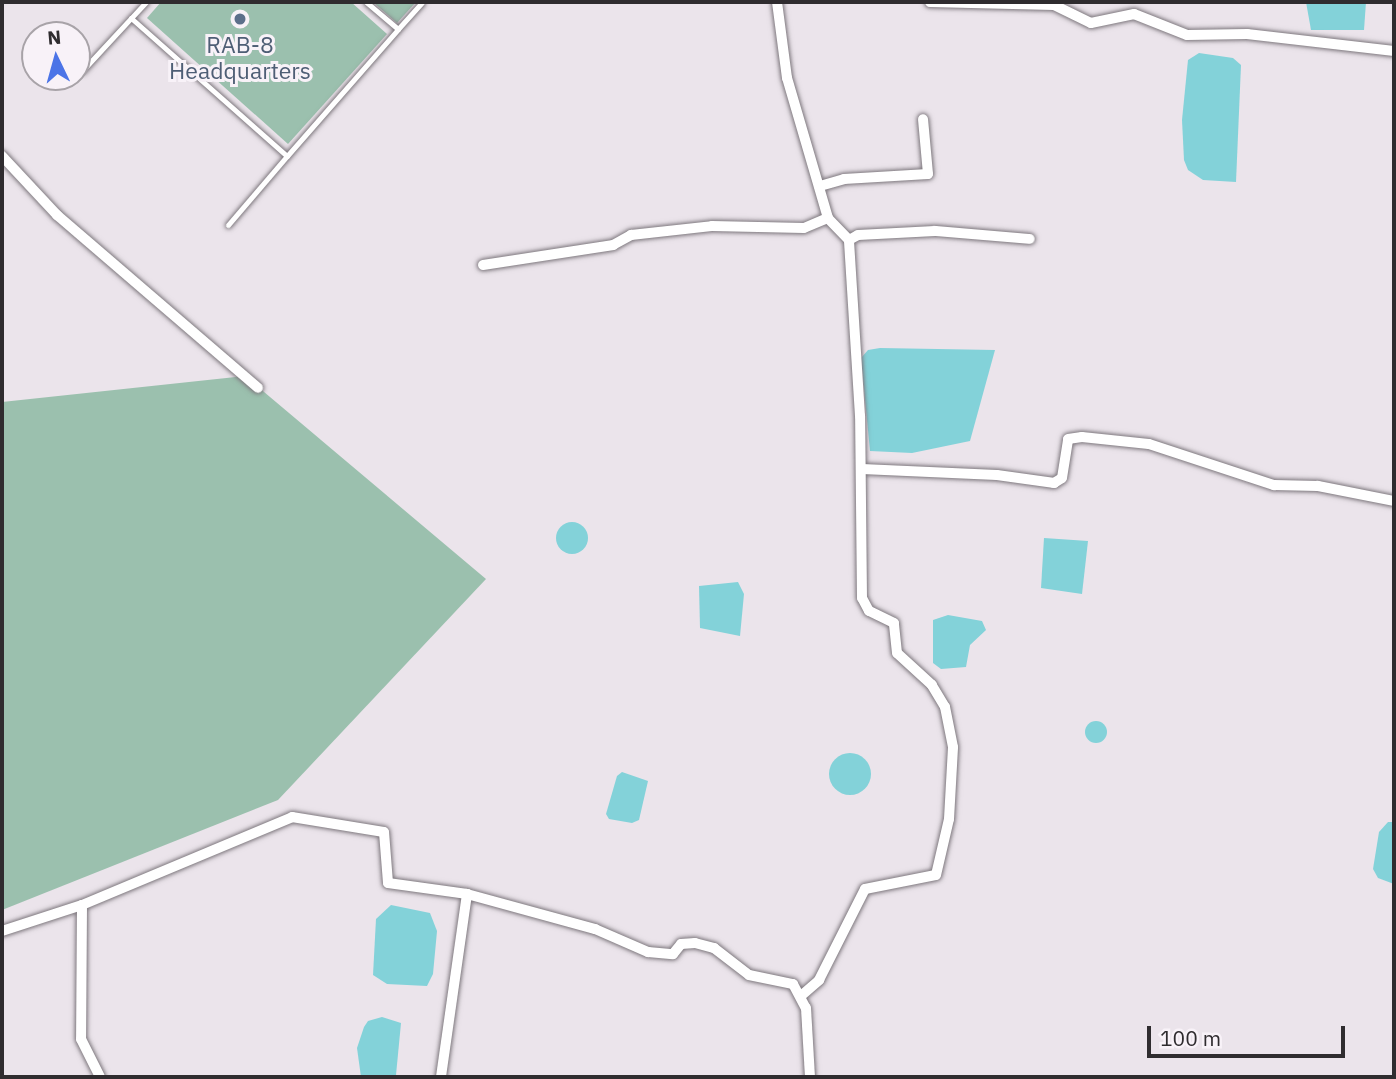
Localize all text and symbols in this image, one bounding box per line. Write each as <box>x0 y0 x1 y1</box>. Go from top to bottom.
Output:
marker: RAB-8 Headquarters <box>232 11 248 27</box>
north arrow <box>21 21 91 91</box>
text: N <box>46 25 62 50</box>
place label: RAB-8 Headquarters <box>169 30 311 84</box>
scale bar <box>1151 1012 1349 1056</box>
text: 100 m <box>1160 1024 1221 1052</box>

